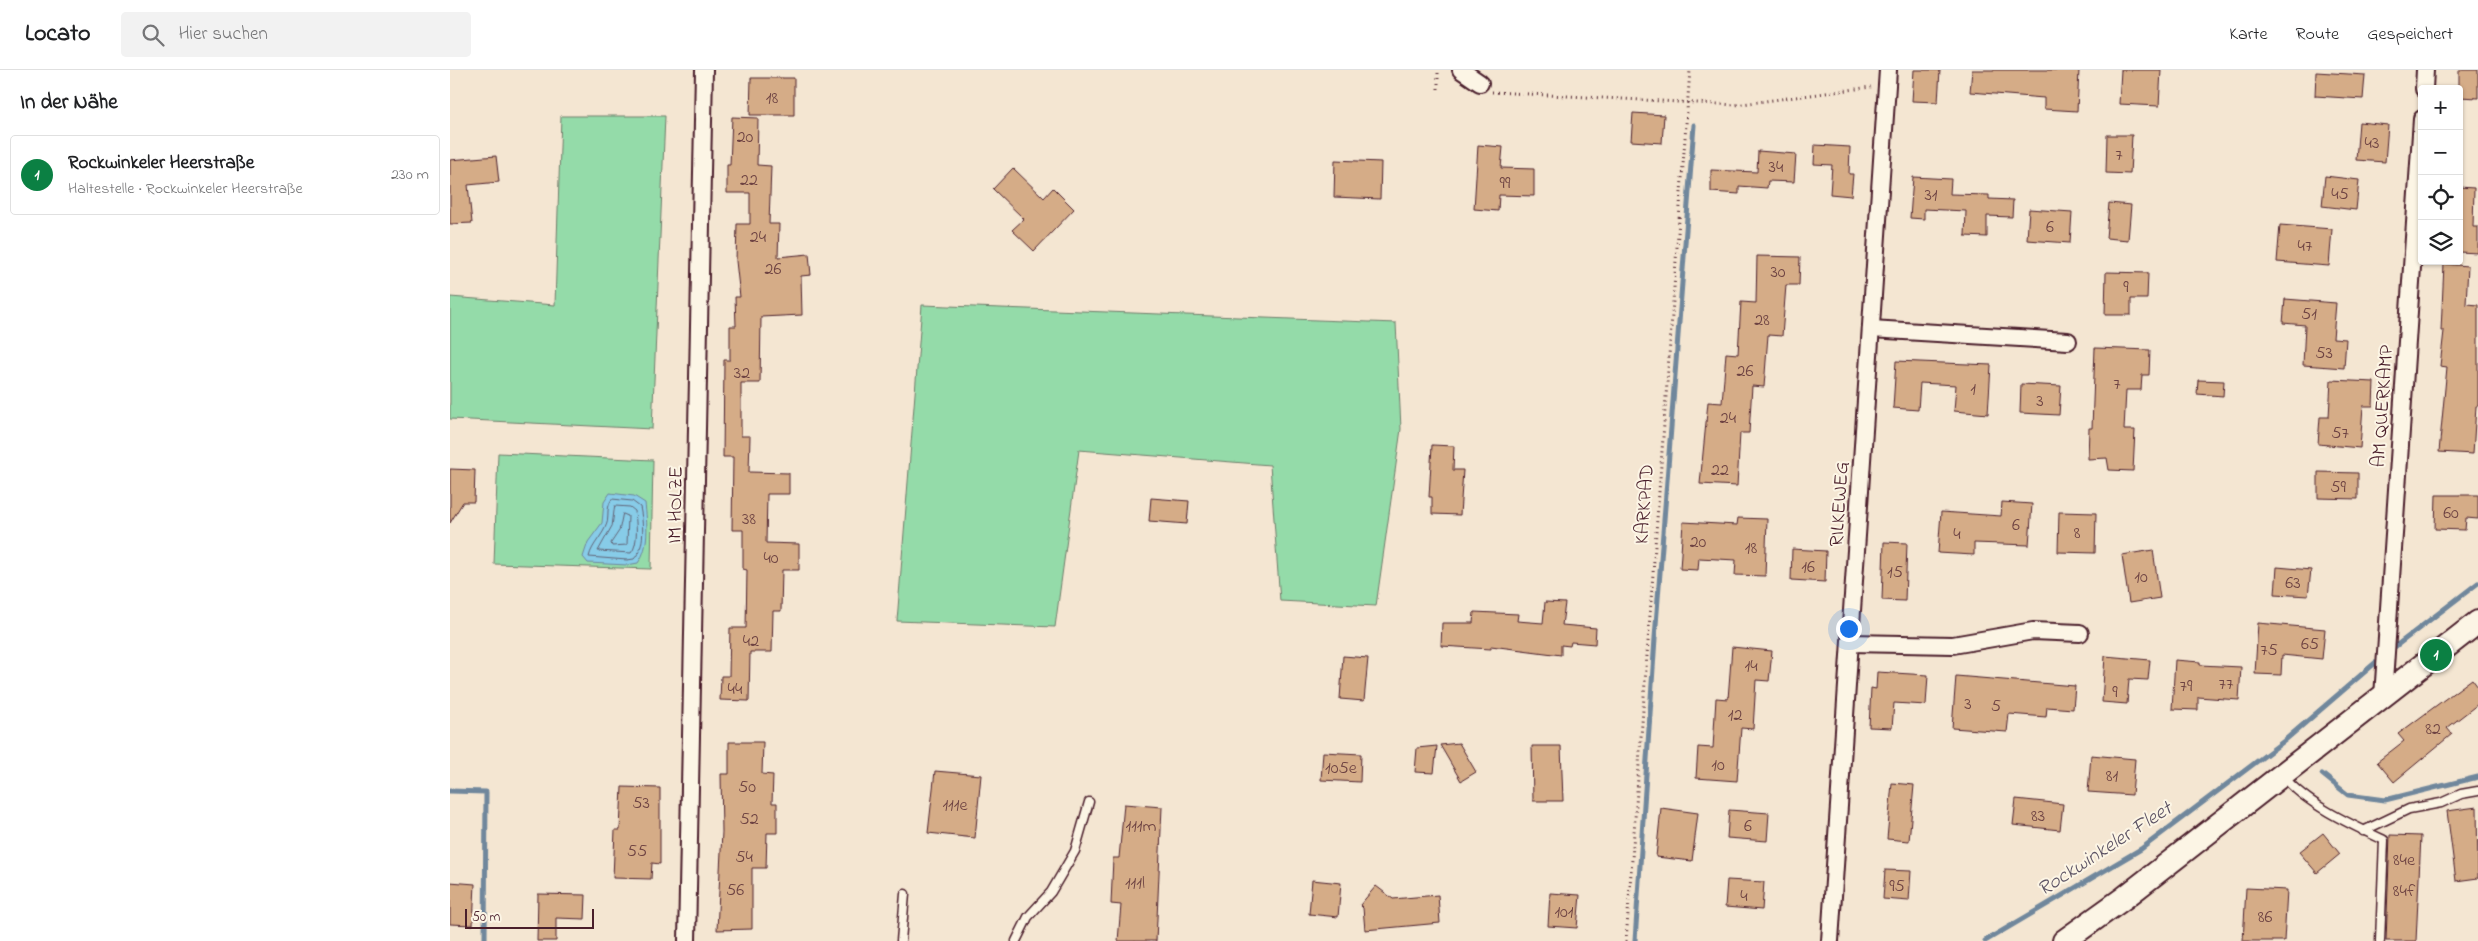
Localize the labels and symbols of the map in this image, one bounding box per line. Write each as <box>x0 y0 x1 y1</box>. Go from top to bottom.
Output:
house number: 18 <box>766 86 778 112</box>
house number: 20 <box>737 125 754 151</box>
house number: 43 <box>2365 131 2379 157</box>
house number: 7 <box>2115 143 2123 169</box>
house number: 34 <box>1769 155 1784 181</box>
house number: 22 <box>740 168 758 194</box>
house number: 99 <box>1500 171 1511 197</box>
house number: 45 <box>2331 182 2349 208</box>
house number: 31 <box>1924 183 1938 209</box>
house number: 6 <box>2046 215 2054 241</box>
house number: 24 <box>750 225 767 251</box>
house number: 47 <box>2298 234 2313 260</box>
house number: 26 <box>765 257 782 283</box>
house number: 30 <box>1770 260 1786 286</box>
house number: 9 <box>2123 275 2129 301</box>
house number: 51 <box>2301 302 2317 328</box>
house number: 28 <box>1754 308 1770 334</box>
house number: 53 <box>2315 341 2333 367</box>
street label: AM QUERKAMP <box>2365 343 2402 468</box>
house number: 26 <box>1737 359 1754 385</box>
house number: 32 <box>734 361 750 387</box>
house number: 7 <box>2113 372 2121 398</box>
house number: 1 <box>1970 377 1976 403</box>
house number: 3 <box>2036 389 2044 415</box>
house number: 24 <box>1720 406 1737 432</box>
house number: 57 <box>2331 421 2349 447</box>
house number: 22 <box>1711 458 1729 484</box>
street label: RILKEWEG <box>1823 461 1858 548</box>
street label: KARKPAD <box>1628 463 1663 545</box>
street label: IM HOLZE <box>661 466 692 544</box>
house number: 59 <box>2330 475 2346 501</box>
house number: 60 <box>2443 501 2459 527</box>
house number: 38 <box>742 507 756 533</box>
house number: 6 <box>2012 513 2020 539</box>
house number: 8 <box>2074 521 2081 547</box>
house number: 4 <box>1953 522 1961 548</box>
house number: 20 <box>1690 530 1707 556</box>
house number: 18 <box>1745 536 1757 562</box>
house number: 40 <box>763 546 779 572</box>
house number: 16 <box>1801 555 1815 581</box>
house number: 15 <box>1887 560 1903 586</box>
house number: 10 <box>2134 565 2148 591</box>
house number: 63 <box>2285 571 2301 597</box>
your location <box>1836 616 1862 642</box>
house number: 42 <box>743 629 759 655</box>
house number: 65 <box>2301 632 2319 658</box>
pin: 1 <box>2420 636 2452 674</box>
house number: 75 <box>2260 638 2278 664</box>
house number: 14 <box>1744 654 1758 680</box>
house number: 77 <box>2219 672 2234 698</box>
house number: 79 <box>2180 674 2193 700</box>
house number: 44 <box>728 677 743 703</box>
house number: 9 <box>2112 680 2118 706</box>
house number: 3 <box>1964 692 1972 718</box>
house number: 5 <box>1991 694 2001 720</box>
house number: 12 <box>1728 703 1742 729</box>
house number: 82 <box>2425 717 2441 743</box>
house number: 10 <box>1711 753 1725 779</box>
house number: 105e <box>1325 756 1358 782</box>
house number: 81 <box>2106 764 2119 790</box>
house number: 50 <box>738 775 756 801</box>
house number: 53 <box>632 791 650 817</box>
house number: 111e <box>942 793 969 819</box>
water label: Rockwinkeler Fleet <box>2032 794 2180 905</box>
house number: 83 <box>2031 804 2045 830</box>
house number: 52 <box>739 807 759 833</box>
house number: 111m <box>1125 814 1157 840</box>
house number: 6 <box>1744 814 1752 840</box>
house number: 55 <box>627 839 647 865</box>
house number: 54 <box>735 845 753 871</box>
house number: 84e <box>2393 848 2416 874</box>
house number: 111l <box>1125 871 1145 897</box>
house number: 95 <box>1889 874 1905 900</box>
house number: 56 <box>726 878 744 904</box>
house number: 84f <box>2393 879 2416 905</box>
house number: 4 <box>1740 884 1748 910</box>
house number: 101 <box>1554 900 1574 926</box>
house number: 86 <box>2258 905 2272 931</box>
scale bar <box>465 906 594 929</box>

